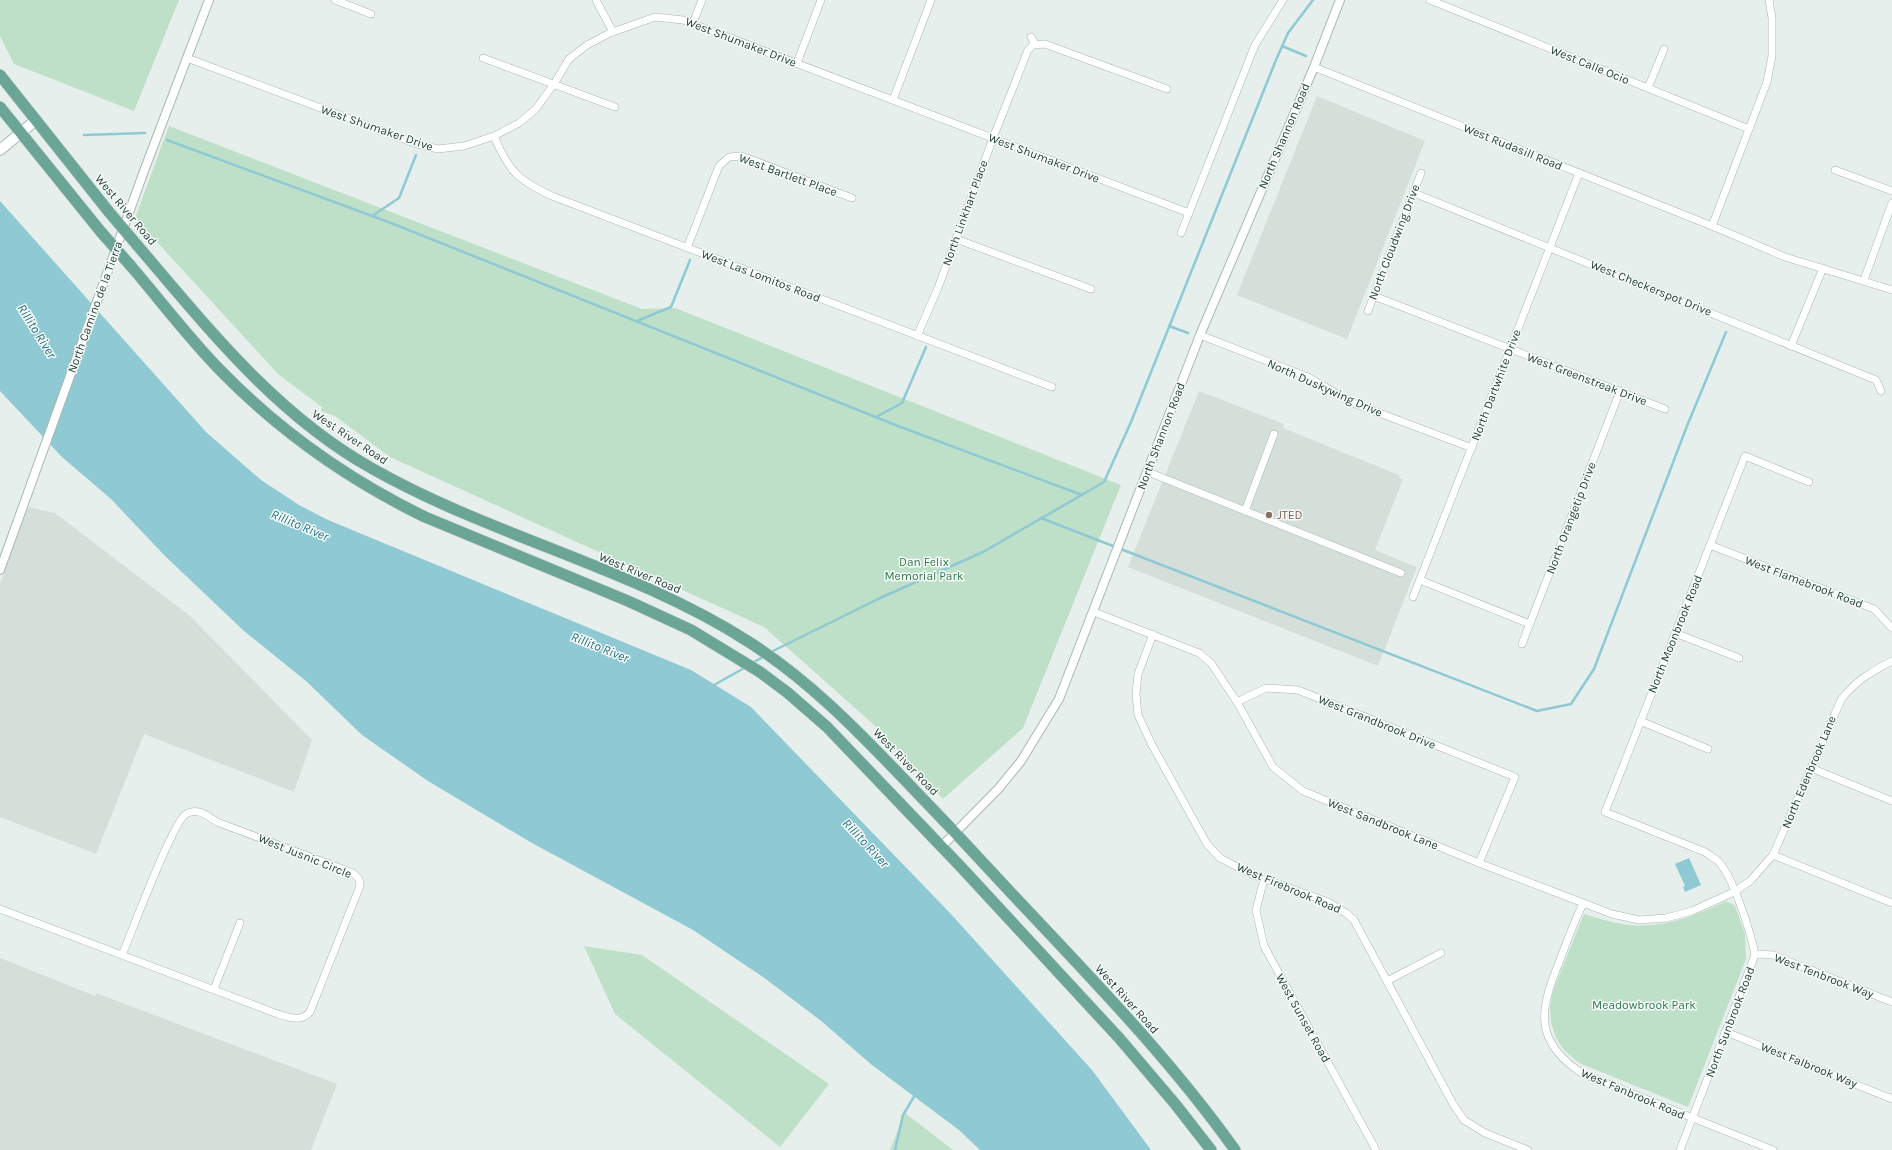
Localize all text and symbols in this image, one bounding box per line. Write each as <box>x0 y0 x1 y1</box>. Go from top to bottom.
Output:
street label: West Shumaker Drive <box>683 14 799 70</box>
street label: West Calle Ocio <box>1548 43 1632 87</box>
street label: North Shannon Road <box>1255 81 1313 191</box>
street label: West Shumaker Drive <box>319 102 435 154</box>
street label: West Rudasill Road <box>1461 121 1565 173</box>
street label: West Shumaker Drive <box>986 130 1102 186</box>
street label: West Bartlett Place <box>737 151 839 199</box>
street label: North Linkhart Place <box>939 158 991 268</box>
street label: West River Road <box>92 172 160 248</box>
street label: North Cloudwing Drive <box>1366 182 1422 302</box>
street label: North Camino de la Tierra <box>65 239 125 375</box>
street label: West Las Lomitos Road <box>700 247 822 305</box>
street label: West Checkerspot Drive <box>1588 257 1714 319</box>
water label: Rillito River <box>14 301 60 361</box>
street label: North Dartwhite Drive <box>1468 327 1524 443</box>
street label: West Greenstreak Drive <box>1525 350 1649 408</box>
street label: North Duskywing Drive <box>1265 356 1385 420</box>
street label: North Shannon Road <box>1134 380 1188 492</box>
street label: West River Road <box>310 407 390 467</box>
street label: North Orangetip Drive <box>1543 460 1599 576</box>
water label: Rillito River <box>269 506 332 544</box>
place label: JTED <box>1277 508 1303 522</box>
marker: JTED <box>1264 510 1274 520</box>
street label: West River Road <box>597 549 683 597</box>
street label: West Flamebrook Road <box>1743 553 1865 611</box>
park label: Dan Felix Memorial Park <box>884 555 964 583</box>
street label: North Moonbrook Road <box>1645 573 1705 695</box>
water label: Rillito River <box>569 629 632 666</box>
street label: West Grandbrook Drive <box>1316 692 1438 752</box>
street label: North Edenbrook Lane <box>1779 714 1839 830</box>
street label: West River Road <box>870 725 942 799</box>
street label: West Sandbrook Lane <box>1326 795 1440 853</box>
water label: Rillito River <box>840 815 893 871</box>
street label: West Jusnic Circle <box>256 831 354 881</box>
street label: West Firebrook Road <box>1235 860 1343 916</box>
street label: West Tenbrook Way <box>1772 951 1876 1002</box>
street label: West River Road <box>1092 962 1162 1036</box>
street label: North Sunbrook Road <box>1702 965 1758 1079</box>
street label: West Sunset Road <box>1273 971 1333 1065</box>
park label: Meadowbrook Park <box>1592 998 1696 1012</box>
street label: West Falbrook Way <box>1759 1039 1860 1091</box>
street label: West Fanbrook Road <box>1579 1066 1687 1122</box>

